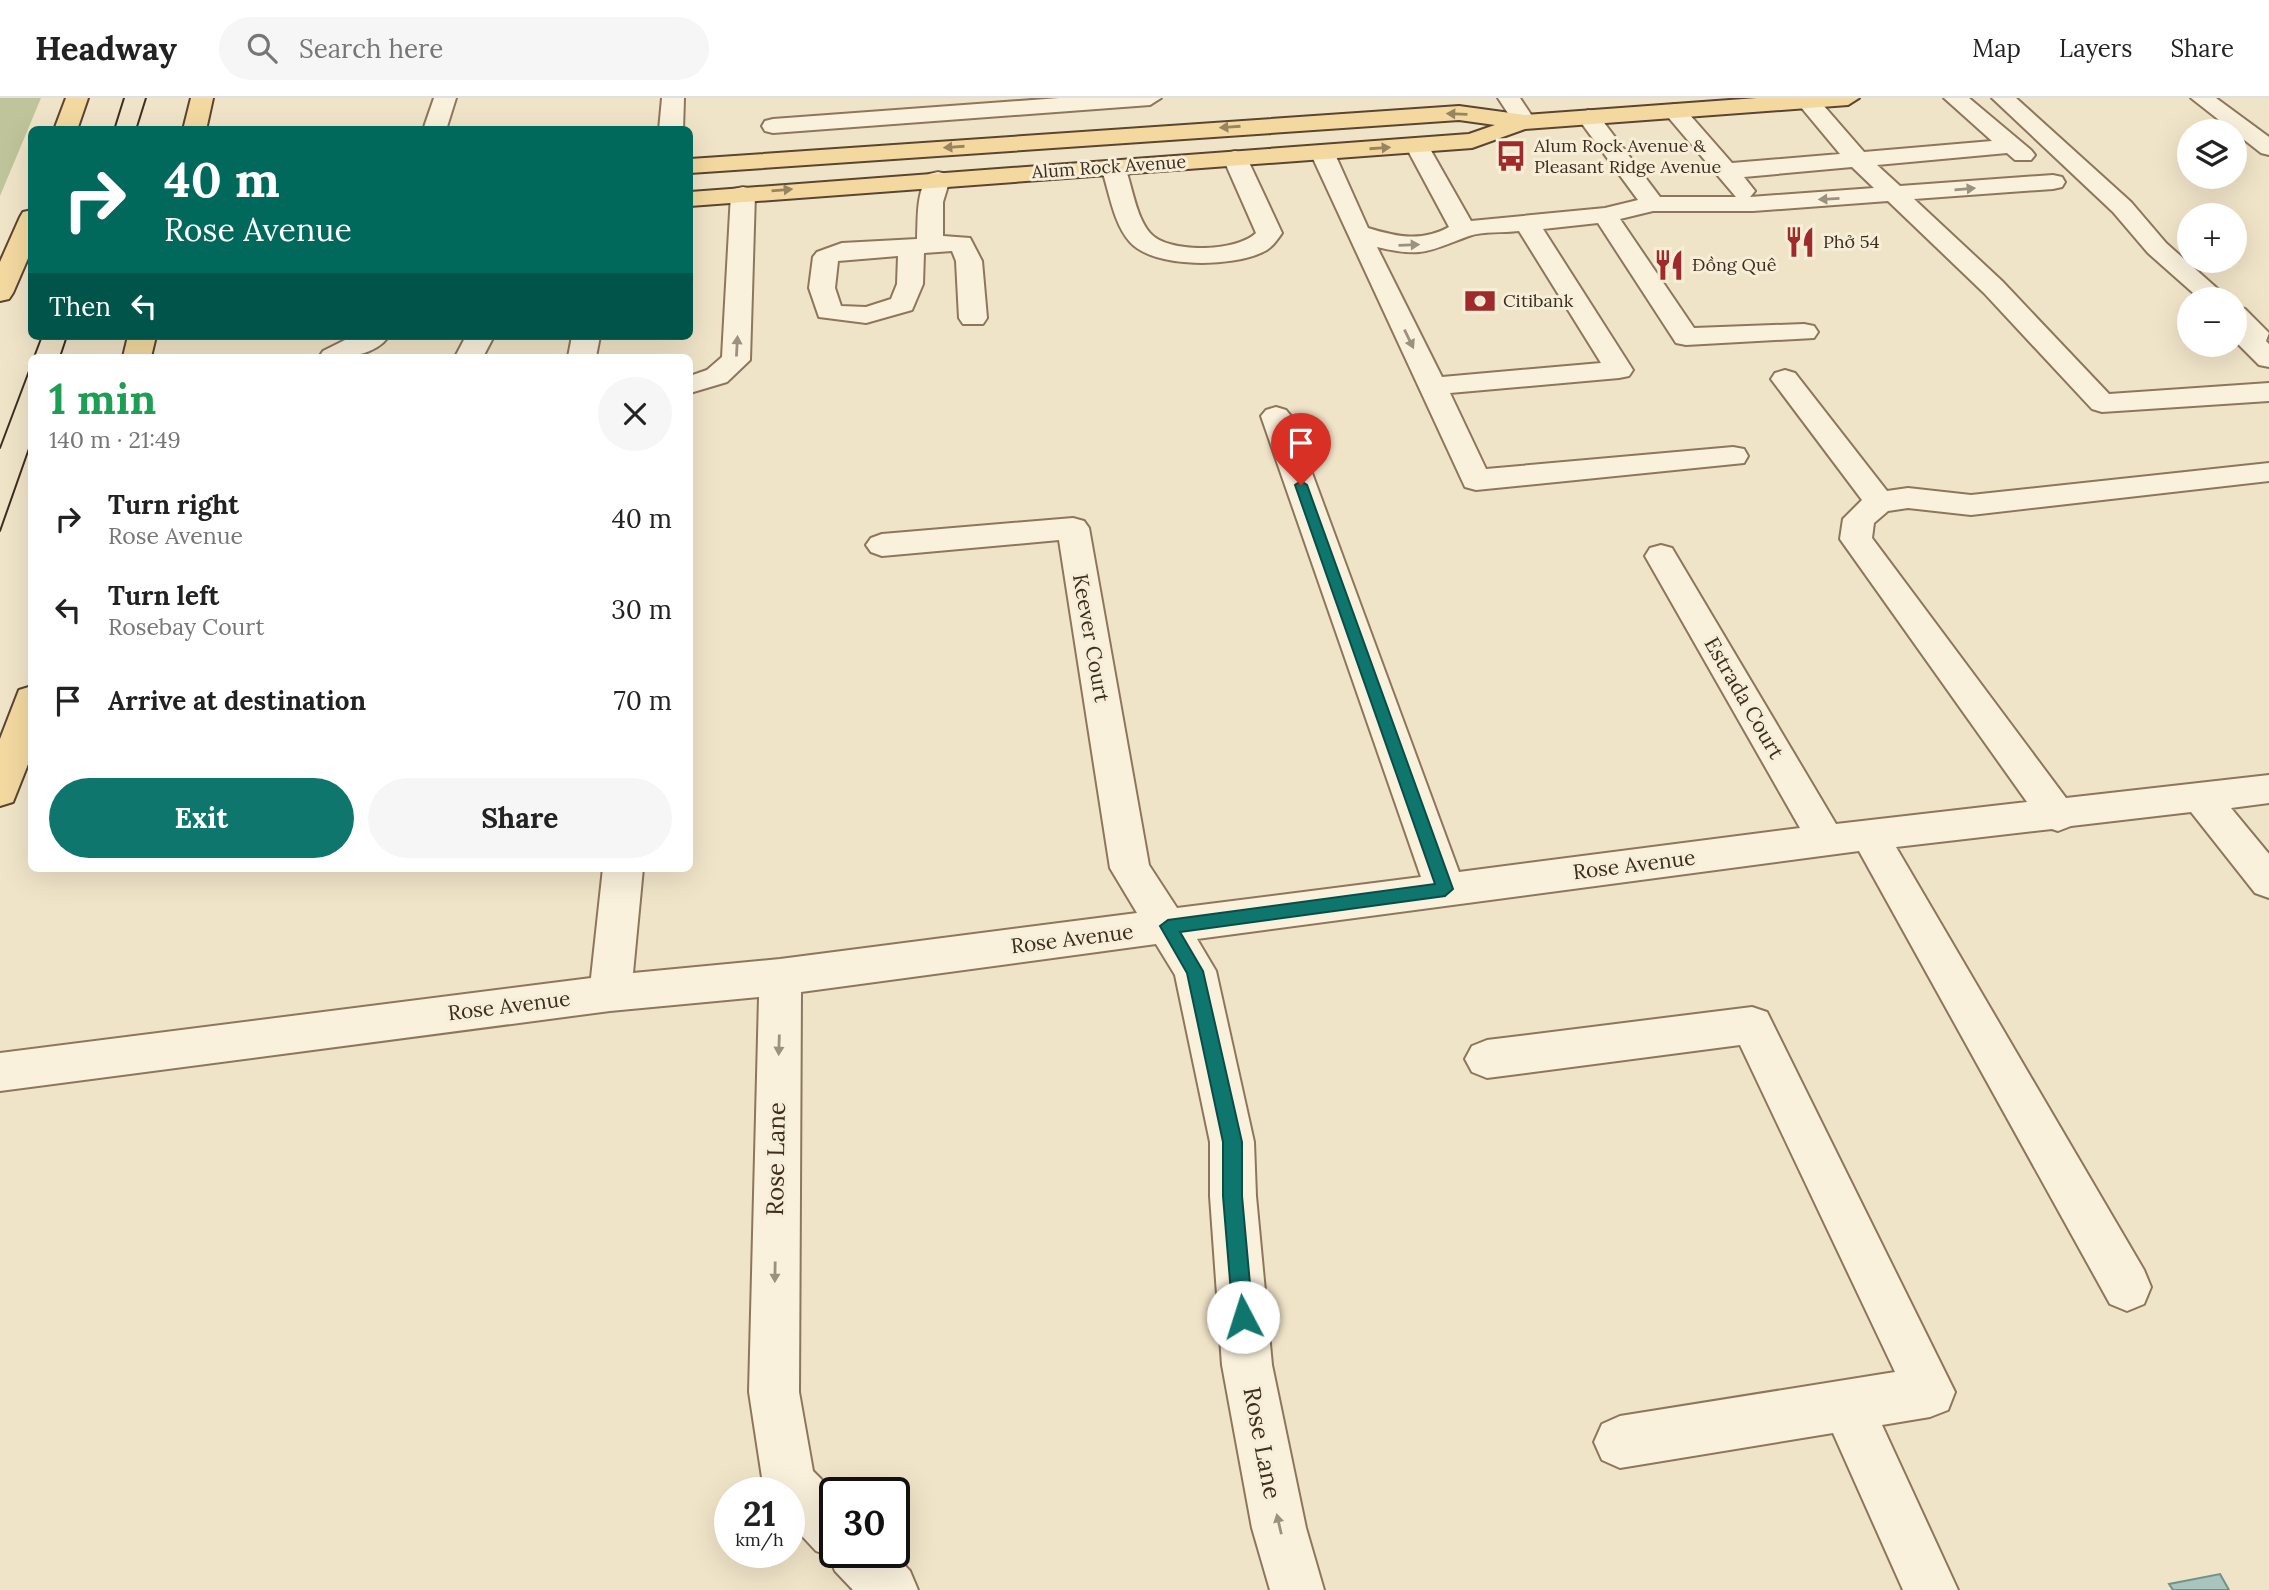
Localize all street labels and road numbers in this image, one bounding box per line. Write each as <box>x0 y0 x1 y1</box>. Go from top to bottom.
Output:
street label: Alum Rock Avenue <box>1030 150 1187 183</box>
street label: Keever Court <box>1067 572 1116 705</box>
street label: Estrada Court <box>1699 632 1791 764</box>
street label: Rose Avenue <box>1571 844 1697 885</box>
street label: Rose Avenue <box>1009 918 1135 959</box>
street label: Rose Avenue <box>446 985 572 1026</box>
street label: Rose Lane <box>759 1102 792 1216</box>
street label: Rose Lane <box>1236 1384 1289 1502</box>

